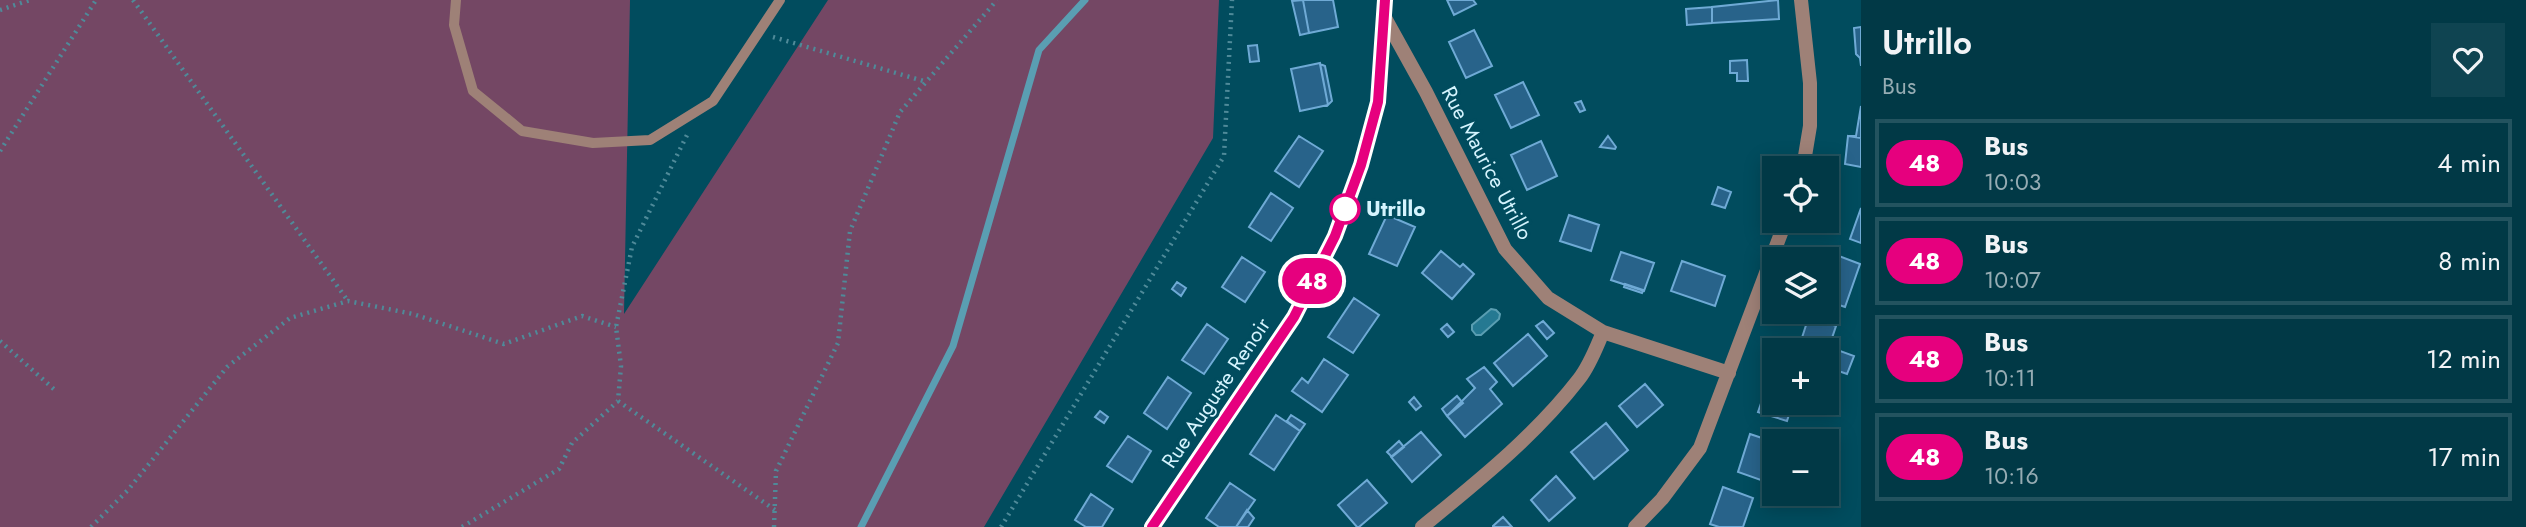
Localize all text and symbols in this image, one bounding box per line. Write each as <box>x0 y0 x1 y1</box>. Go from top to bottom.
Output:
text: Utrillo <box>1882 19 1972 66</box>
button: heart <box>2431 23 2505 97</box>
text: Bus <box>1882 69 1916 103</box>
street label: Rue Maurice Utrillo <box>1434 81 1540 245</box>
text: Bus <box>1984 127 2028 165</box>
text: 4 min <box>2437 144 2501 182</box>
text: 48 <box>1909 145 1940 180</box>
map controls <box>1762 156 1839 506</box>
button: locate <box>1762 156 1839 233</box>
text: 10:03 <box>1984 165 2041 199</box>
marker: Utrillo <box>1330 194 1360 224</box>
place label: Utrillo <box>1366 194 1426 224</box>
text: Bus <box>1984 225 2028 263</box>
text: 8 min <box>2438 242 2501 280</box>
text: 48 <box>1909 243 1940 278</box>
button: layers <box>1762 247 1839 324</box>
line badge: 48 <box>1280 258 1344 304</box>
text: 48 <box>1296 263 1328 298</box>
text: 10:07 <box>1984 263 2041 297</box>
street label: Rue Auguste Renoir <box>1154 311 1278 474</box>
text: Bus <box>1984 323 2028 361</box>
button: + <box>1762 338 1839 415</box>
text: 12 min <box>2426 340 2501 378</box>
text: 48 <box>1909 341 1940 376</box>
text: 10:11 <box>1984 361 2036 395</box>
text: Bus <box>1984 421 2028 459</box>
button: − <box>1762 429 1839 506</box>
text: 17 min <box>2427 438 2501 476</box>
text: 48 <box>1909 439 1940 474</box>
text: 10:16 <box>1984 459 2039 493</box>

